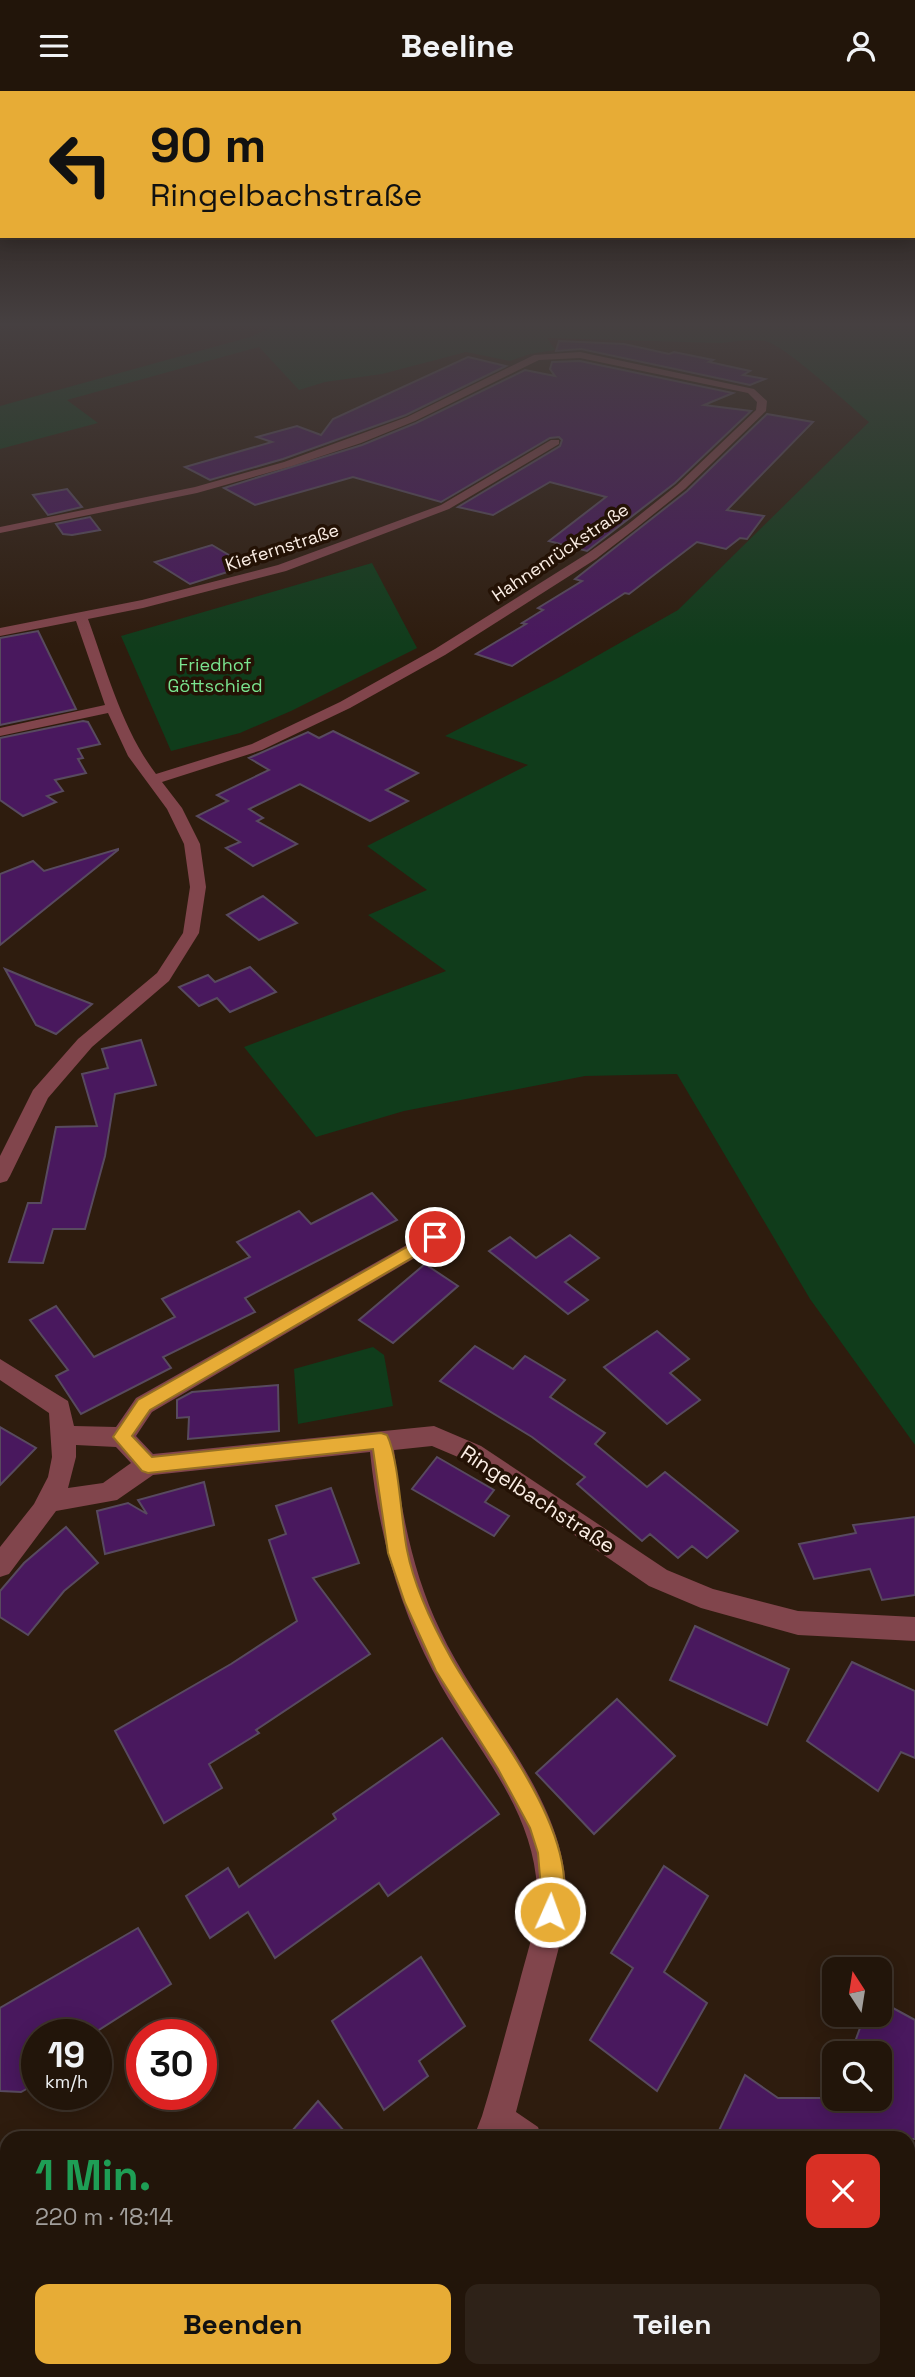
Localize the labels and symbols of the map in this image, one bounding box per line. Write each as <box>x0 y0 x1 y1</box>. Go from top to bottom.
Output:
street label: Hahnenrückstraße <box>487 498 633 606</box>
street label: Kiefernstraße <box>222 518 342 576</box>
park label: Friedhof Göttschied <box>167 653 263 697</box>
pin <box>405 1207 465 1267</box>
street label: Ringelbachstraße <box>456 1439 620 1559</box>
position arrow <box>513 1875 587 1949</box>
north arrow <box>822 1957 892 2027</box>
speed limit sign: 30 <box>126 2019 217 2110</box>

